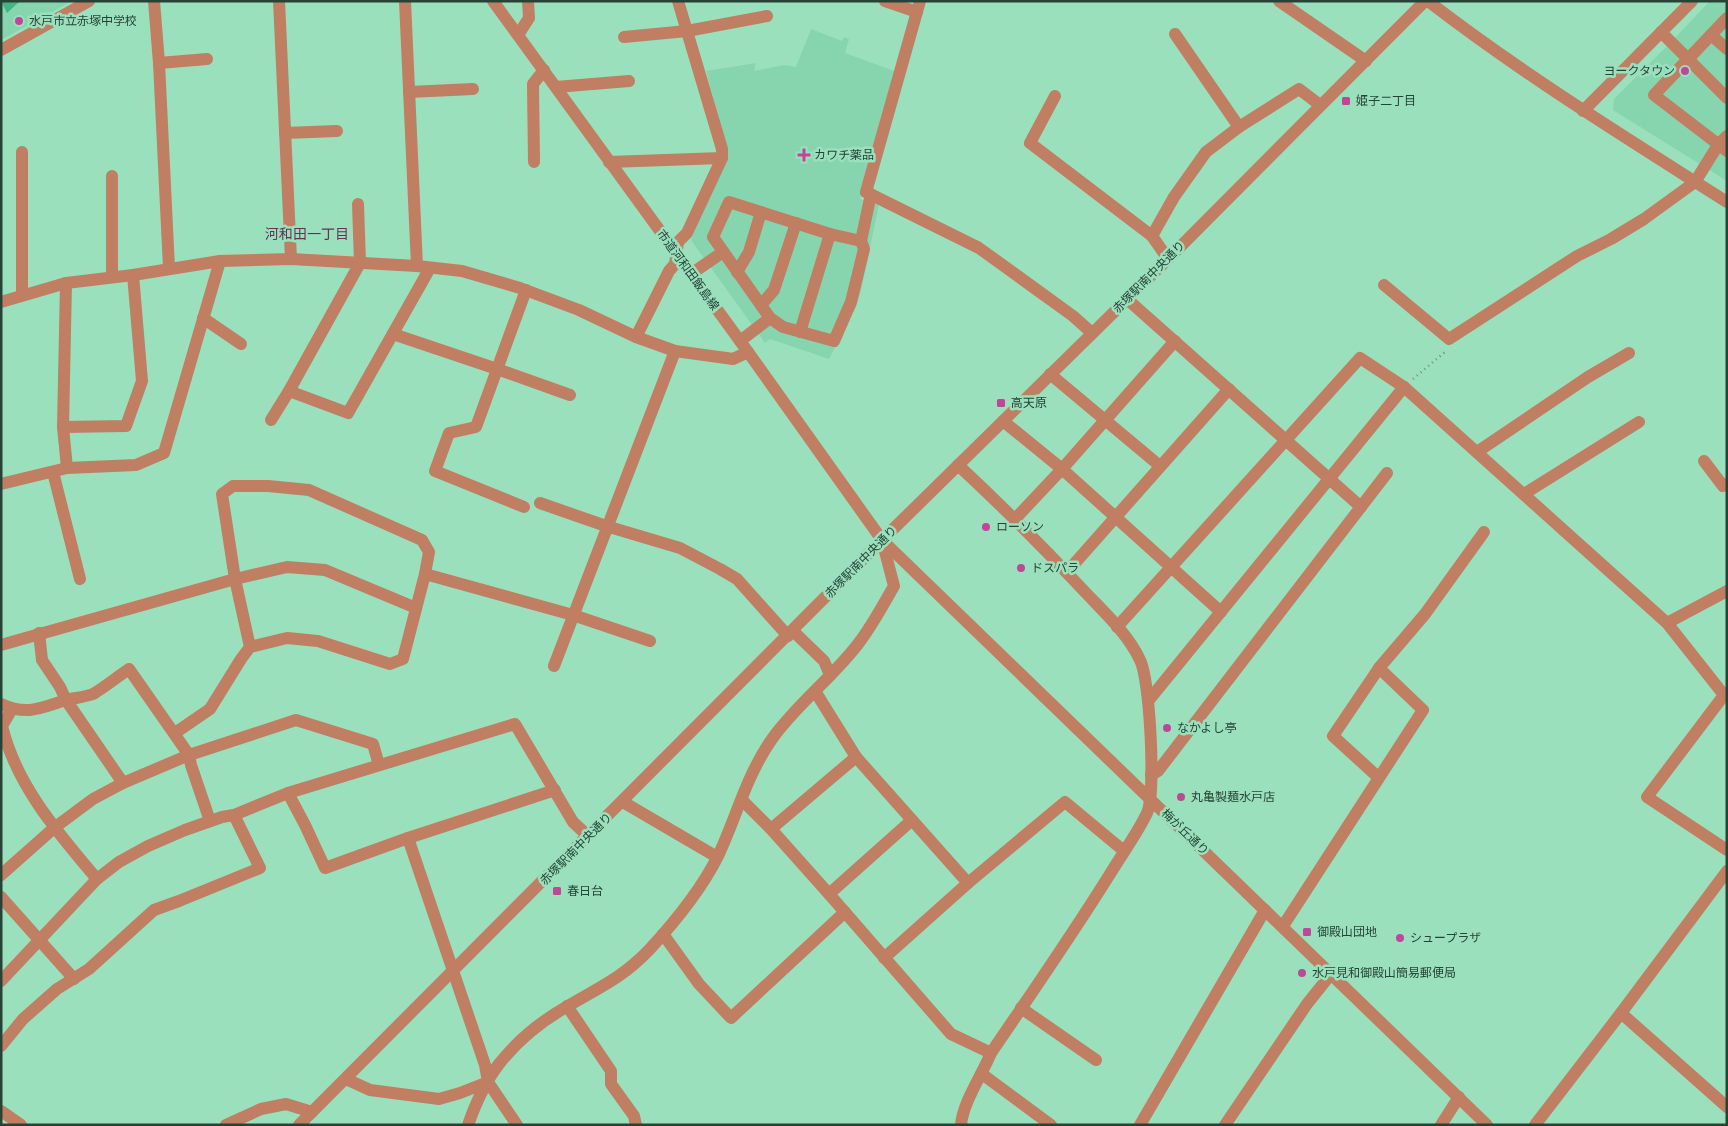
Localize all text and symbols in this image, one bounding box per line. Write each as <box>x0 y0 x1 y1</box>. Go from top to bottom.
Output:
place label: 水戸市立赤塚中学校 <box>29 14 137 28</box>
marker: 水戸市立赤塚中学校 <box>13 15 25 27</box>
place label: ヨークタウン <box>1603 64 1675 78</box>
marker: ヨークタウン <box>1679 65 1691 77</box>
place label: 姫子二丁目 <box>1356 94 1416 108</box>
marker: 姫子二丁目 <box>1340 95 1352 107</box>
place label: カワチ薬品 <box>814 148 874 162</box>
marker: カワチ薬品 <box>798 149 810 161</box>
district label: 河和田一丁目 <box>265 226 349 242</box>
street label: 市道河和田飯島線 <box>654 227 722 313</box>
street label: 赤塚駅南中央通り <box>1110 238 1188 316</box>
place label: 高天原 <box>1011 396 1047 410</box>
marker: 高天原 <box>995 397 1007 409</box>
place label: ローソン <box>996 520 1044 534</box>
marker: ローソン <box>980 521 992 533</box>
street label: 赤塚駅南中央通り <box>822 523 900 601</box>
place label: ドスパラ <box>1031 561 1079 575</box>
marker: ドスパラ <box>1015 562 1027 574</box>
place label: なかよし亭 <box>1177 721 1236 735</box>
marker: なかよし亭 <box>1161 722 1173 734</box>
place label: 丸亀製麺水戸店 <box>1191 790 1275 804</box>
marker: 丸亀製麺水戸店 <box>1175 791 1187 803</box>
street label: 梅が丘通り <box>1159 806 1211 858</box>
street label: 赤塚駅南中央通り <box>537 810 615 888</box>
place label: 春日台 <box>567 884 603 898</box>
marker: 春日台 <box>551 885 563 897</box>
place label: 御殿山団地 <box>1317 925 1377 939</box>
marker: 御殿山団地 <box>1301 926 1313 938</box>
place label: シュープラザ <box>1410 931 1481 945</box>
marker: シュープラザ <box>1394 932 1406 944</box>
place label: 水戸見和御殿山簡易郵便局 <box>1312 966 1456 980</box>
marker: 水戸見和御殿山簡易郵便局 <box>1296 967 1308 979</box>

